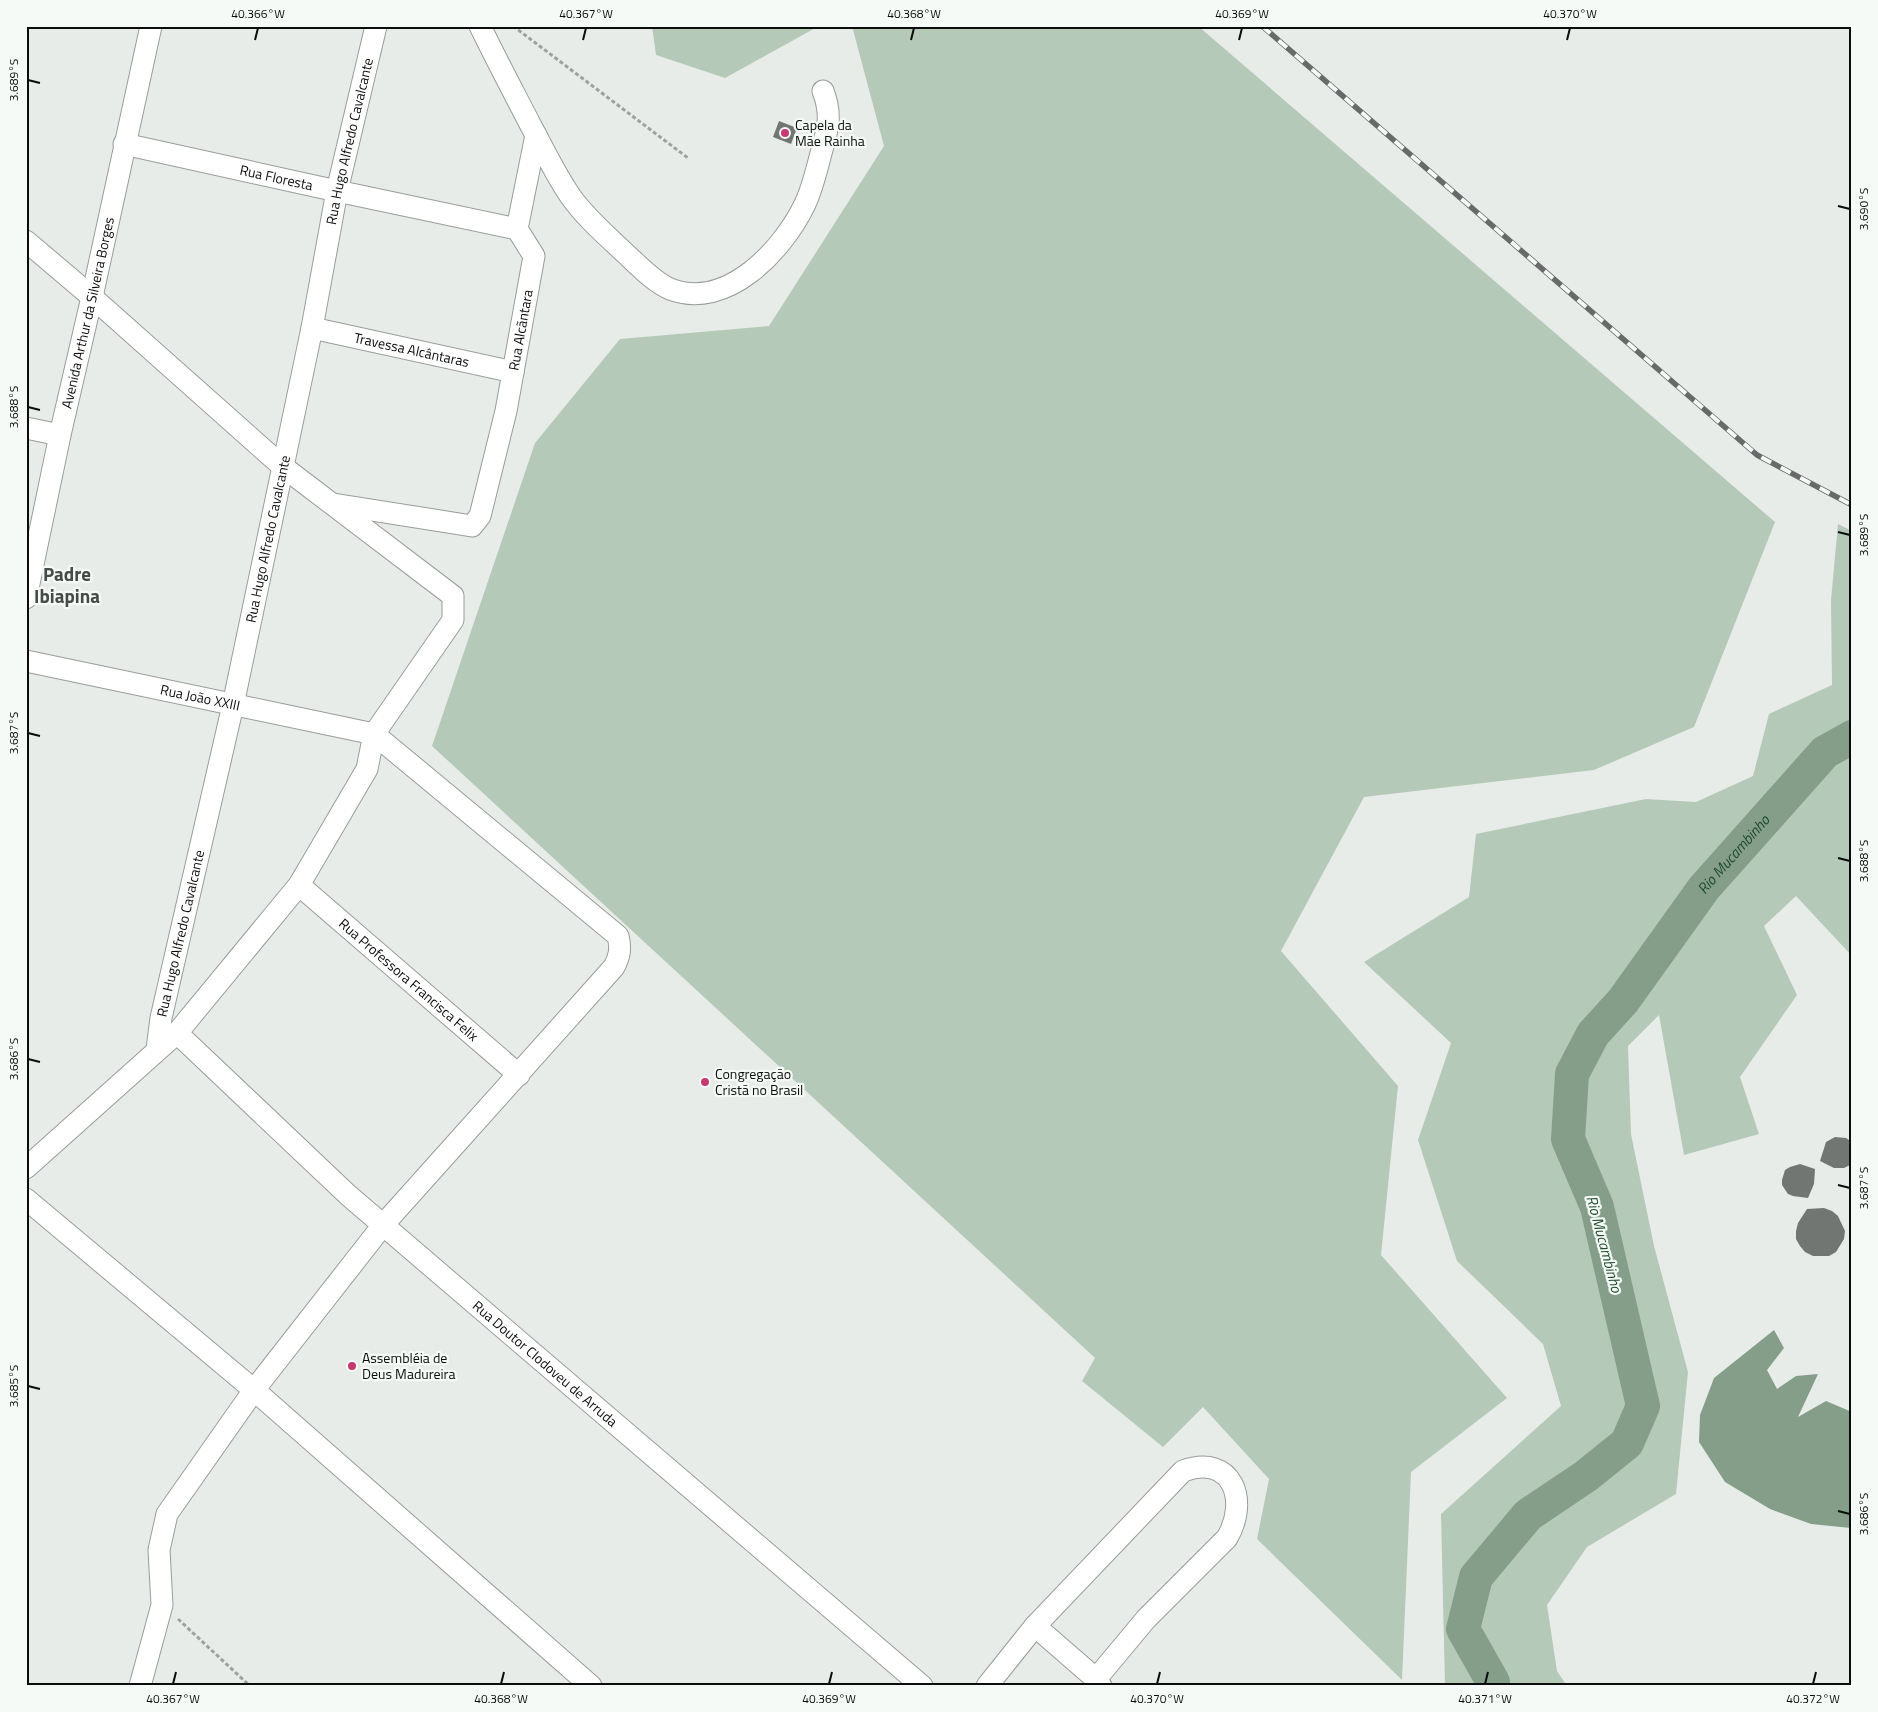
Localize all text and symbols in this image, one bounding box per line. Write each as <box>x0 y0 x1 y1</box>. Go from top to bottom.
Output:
text: 40.366°W <box>231 4 285 23</box>
text: 40.367°W <box>559 4 613 23</box>
text: 40.368°W <box>887 4 941 23</box>
text: 40.369°W <box>1215 4 1269 23</box>
text: 40.370°W <box>1543 4 1597 23</box>
street label: Rua Hugo Alfredo Cavalcante <box>320 56 378 226</box>
text: 3.689°S <box>4 59 23 101</box>
place label: Capela da Mãe Rainha <box>795 114 865 151</box>
marker: Capela da Mãe Rainha <box>779 127 791 139</box>
street label: Rua Floresta <box>238 159 315 195</box>
text: 3.690°S <box>1854 188 1873 230</box>
street label: Avenida Arthur da Silveira Borges <box>56 215 119 410</box>
street label: Rua Alcãntara <box>503 288 538 372</box>
street label: Travessa Alcântaras <box>352 327 471 372</box>
text: 3.688°S <box>4 386 23 428</box>
street label: Rua Hugo Alfredo Cavalcante <box>240 453 295 625</box>
text: 3.689°S <box>1854 514 1873 556</box>
district label: Padre Ibiapina <box>34 559 100 610</box>
street label: Rua João XXIII <box>159 678 242 716</box>
text: 3.687°S <box>4 712 23 754</box>
water label: Rio Mucambinho <box>1691 809 1775 899</box>
text: 3.688°S <box>1854 840 1873 882</box>
street label: Rua Hugo Alfredo Cavalcante <box>151 848 209 1019</box>
street label: Rua Professora Francisca Felix <box>335 913 484 1046</box>
text: 3.686°S <box>4 1038 23 1080</box>
place label: Congregação Cristã no Brasil <box>715 1063 803 1100</box>
marker: Congregação Cristã no Brasil <box>699 1076 711 1088</box>
text: 3.687°S <box>1854 1167 1873 1209</box>
water label: Rio Mucambinho <box>1581 1193 1629 1295</box>
street label: Rua Doutor Clodoveu de Arruda <box>468 1295 623 1431</box>
place label: Assembléia de Deus Madureira <box>362 1347 455 1384</box>
marker: Assembléia de Deus Madureira <box>346 1360 358 1372</box>
text: 3.685°S <box>4 1365 23 1407</box>
text: 3.686°S <box>1854 1493 1873 1535</box>
text: 40.367°W <box>146 1689 200 1708</box>
text: 40.368°W <box>474 1689 528 1708</box>
text: 40.369°W <box>802 1689 856 1708</box>
text: 40.370°W <box>1130 1689 1184 1708</box>
text: 40.371°W <box>1458 1689 1512 1708</box>
text: 40.372°W <box>1786 1689 1840 1708</box>

